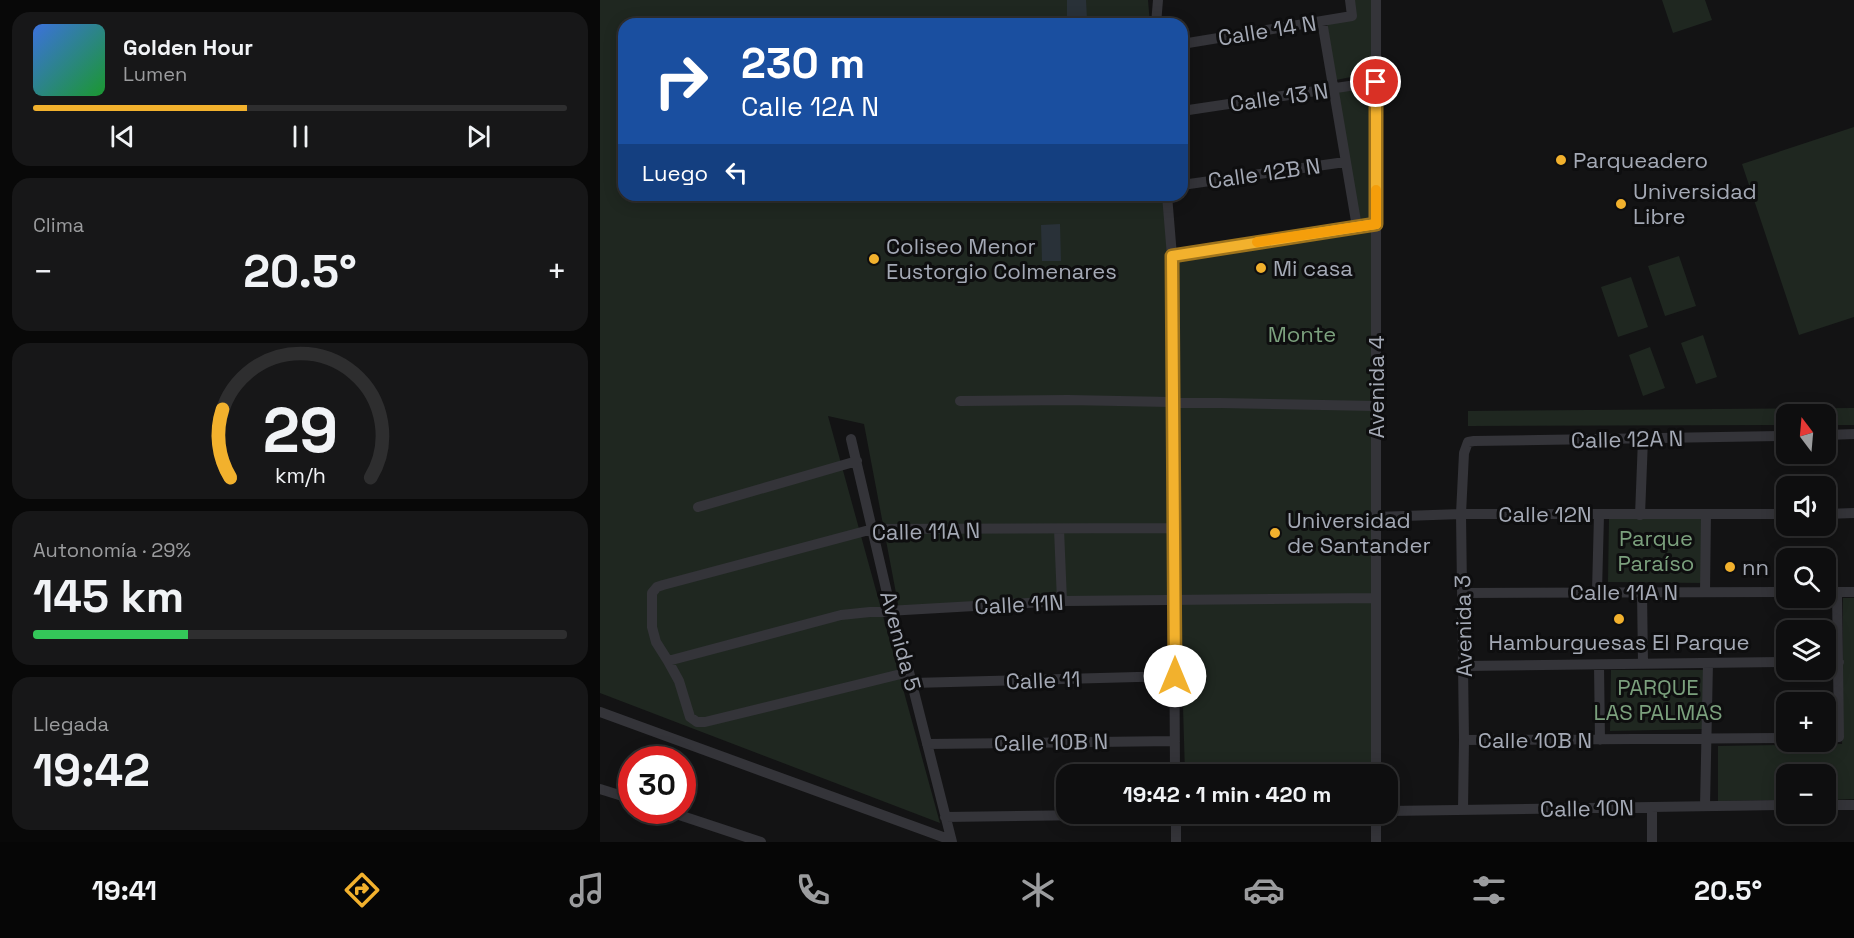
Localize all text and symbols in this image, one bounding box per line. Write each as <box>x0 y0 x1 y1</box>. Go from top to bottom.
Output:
street label: Calle 14 N <box>1216 8 1318 52</box>
text: Golden Hour <box>123 33 253 61</box>
text: 230 m <box>741 37 865 90</box>
icon: right <box>642 42 720 120</box>
pin <box>1350 56 1401 107</box>
text: Lumen <box>123 61 187 87</box>
icon: arrive <box>1359 65 1392 98</box>
street label: Calle 13 N <box>1228 76 1330 118</box>
text: Calle 12A N <box>741 89 879 124</box>
icon: previous <box>106 120 139 153</box>
icon: pause <box>284 120 317 153</box>
icon: next <box>462 120 495 153</box>
place label: Parqueadero <box>1573 146 1708 174</box>
street label: Calle 12B N <box>1206 151 1322 195</box>
marker: Parqueadero <box>1554 153 1568 167</box>
icon: left <box>720 156 753 189</box>
text: Luego <box>642 159 708 187</box>
place label: Universidad Libre <box>1633 177 1757 230</box>
marker: Universidad Libre <box>1614 197 1628 211</box>
text: Clima <box>33 212 84 238</box>
place label: Coliseo Menor Eustorgio Colmenares <box>886 232 1117 285</box>
text: 20.5° <box>243 243 357 300</box>
text: − <box>33 251 53 293</box>
text: + <box>547 251 567 293</box>
marker: Coliseo Menor Eustorgio Colmenares <box>867 252 881 266</box>
place label: Mi casa <box>1273 254 1353 282</box>
marker: Mi casa <box>1254 261 1268 275</box>
park label: Monte <box>1268 320 1336 348</box>
street label: Avenida 4 <box>1362 335 1390 439</box>
text: 29 <box>262 391 338 470</box>
north arrow <box>1776 404 1836 464</box>
map controls <box>1776 404 1836 824</box>
street label: Calle 12A N <box>1570 424 1684 454</box>
text: km/h <box>274 462 326 489</box>
button: sound <box>1776 476 1836 536</box>
street label: Calle 12N <box>1498 500 1592 528</box>
place label: Universidad de Santander <box>1287 506 1431 559</box>
street label: Calle 11A N <box>872 516 980 546</box>
park label: Parque Paraíso <box>1618 524 1694 577</box>
marker: Universidad de Santander <box>1268 526 1282 540</box>
text: Autonomía · 29% <box>33 537 191 563</box>
button: search <box>1776 548 1836 608</box>
place label: nn <box>1742 553 1769 581</box>
marker: nn <box>1723 560 1737 574</box>
text: 145 km <box>33 568 184 625</box>
street label: Avenida 3 <box>1448 574 1478 678</box>
street label: Calle 11A N <box>1570 578 1678 606</box>
street label: Avenida 5 <box>874 588 928 694</box>
street label: Calle 11N <box>974 588 1064 620</box>
marker: Hamburguesas El Parque <box>1612 612 1626 626</box>
button: layers <box>1776 620 1836 680</box>
place label: Hamburguesas El Parque <box>1488 628 1750 656</box>
position arrow <box>1143 644 1207 708</box>
street label: Calle 11 <box>1005 665 1081 695</box>
park label: PARQUE LAS PALMAS <box>1593 673 1723 726</box>
button: + <box>1776 692 1836 752</box>
text: Llegada <box>33 711 109 737</box>
street label: Calle 10B N <box>1478 726 1592 754</box>
street label: Calle 10B N <box>994 727 1108 757</box>
text: 19:42 <box>33 742 150 799</box>
speed limit sign: 30 <box>618 746 696 824</box>
button: − <box>1776 764 1836 824</box>
text: 19:42 · 1 min · 420 m <box>1123 780 1331 808</box>
street label: Calle 10N <box>1540 793 1634 823</box>
icon: directions <box>341 869 383 911</box>
icon: music <box>566 869 608 911</box>
icon: phone <box>792 869 834 911</box>
icon: climate <box>1017 869 1059 911</box>
icon: car <box>1243 869 1285 911</box>
icon: filters <box>1468 869 1510 911</box>
text: 19:41 <box>92 873 157 908</box>
text: 20.5° <box>1694 873 1762 908</box>

